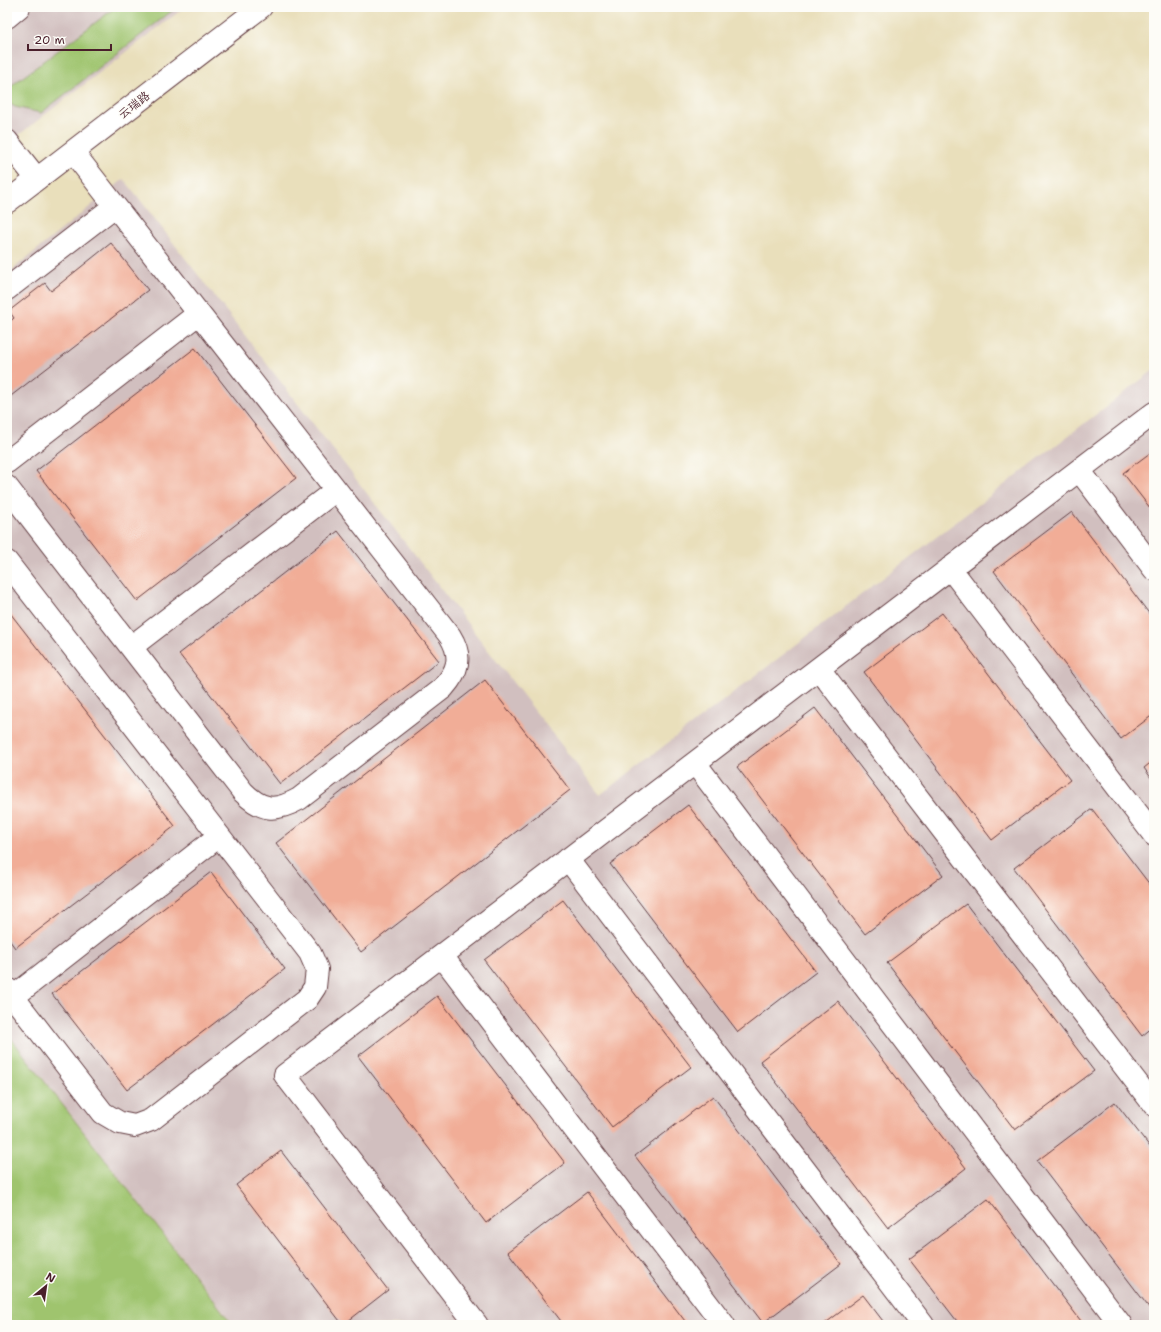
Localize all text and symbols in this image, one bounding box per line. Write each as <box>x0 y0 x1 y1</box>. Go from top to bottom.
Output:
scale bar <box>28 26 111 52</box>
text: 20 m <box>34 32 65 48</box>
street label: 云瑞路 <box>115 88 153 122</box>
north arrow <box>26 1266 66 1306</box>
text: N <box>43 1269 58 1287</box>

